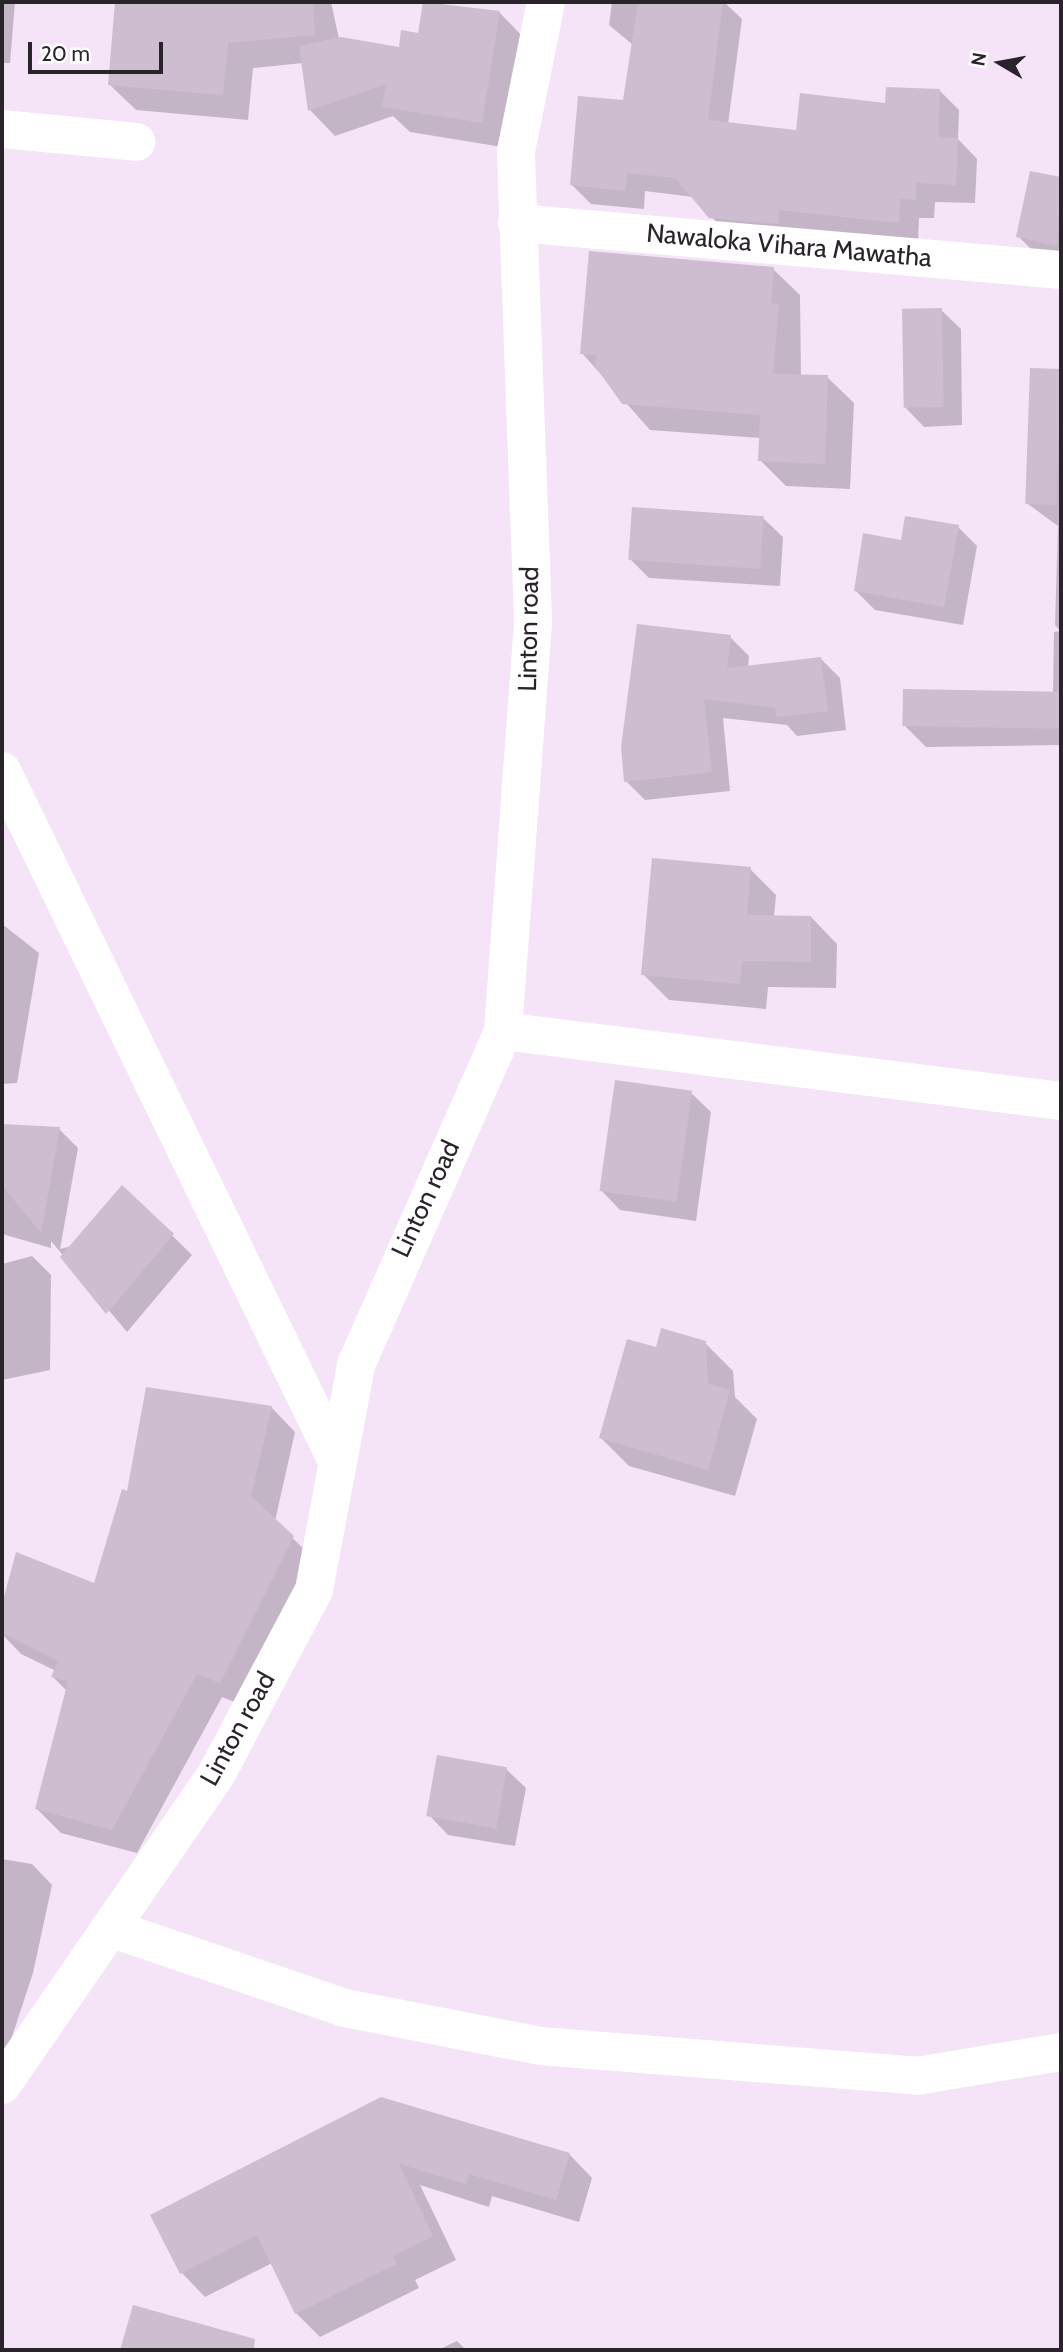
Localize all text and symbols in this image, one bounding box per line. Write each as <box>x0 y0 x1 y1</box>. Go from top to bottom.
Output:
scale bar <box>32 28 166 72</box>
north arrow <box>965 28 1035 98</box>
text: 20 m <box>41 41 90 66</box>
text: N <box>966 51 991 68</box>
street label: Nawaloka Vihara Mawatha <box>645 218 933 274</box>
street label: Linton road <box>512 566 546 692</box>
street label: Linton road <box>385 1136 467 1262</box>
street label: Linton road <box>194 1667 282 1791</box>

